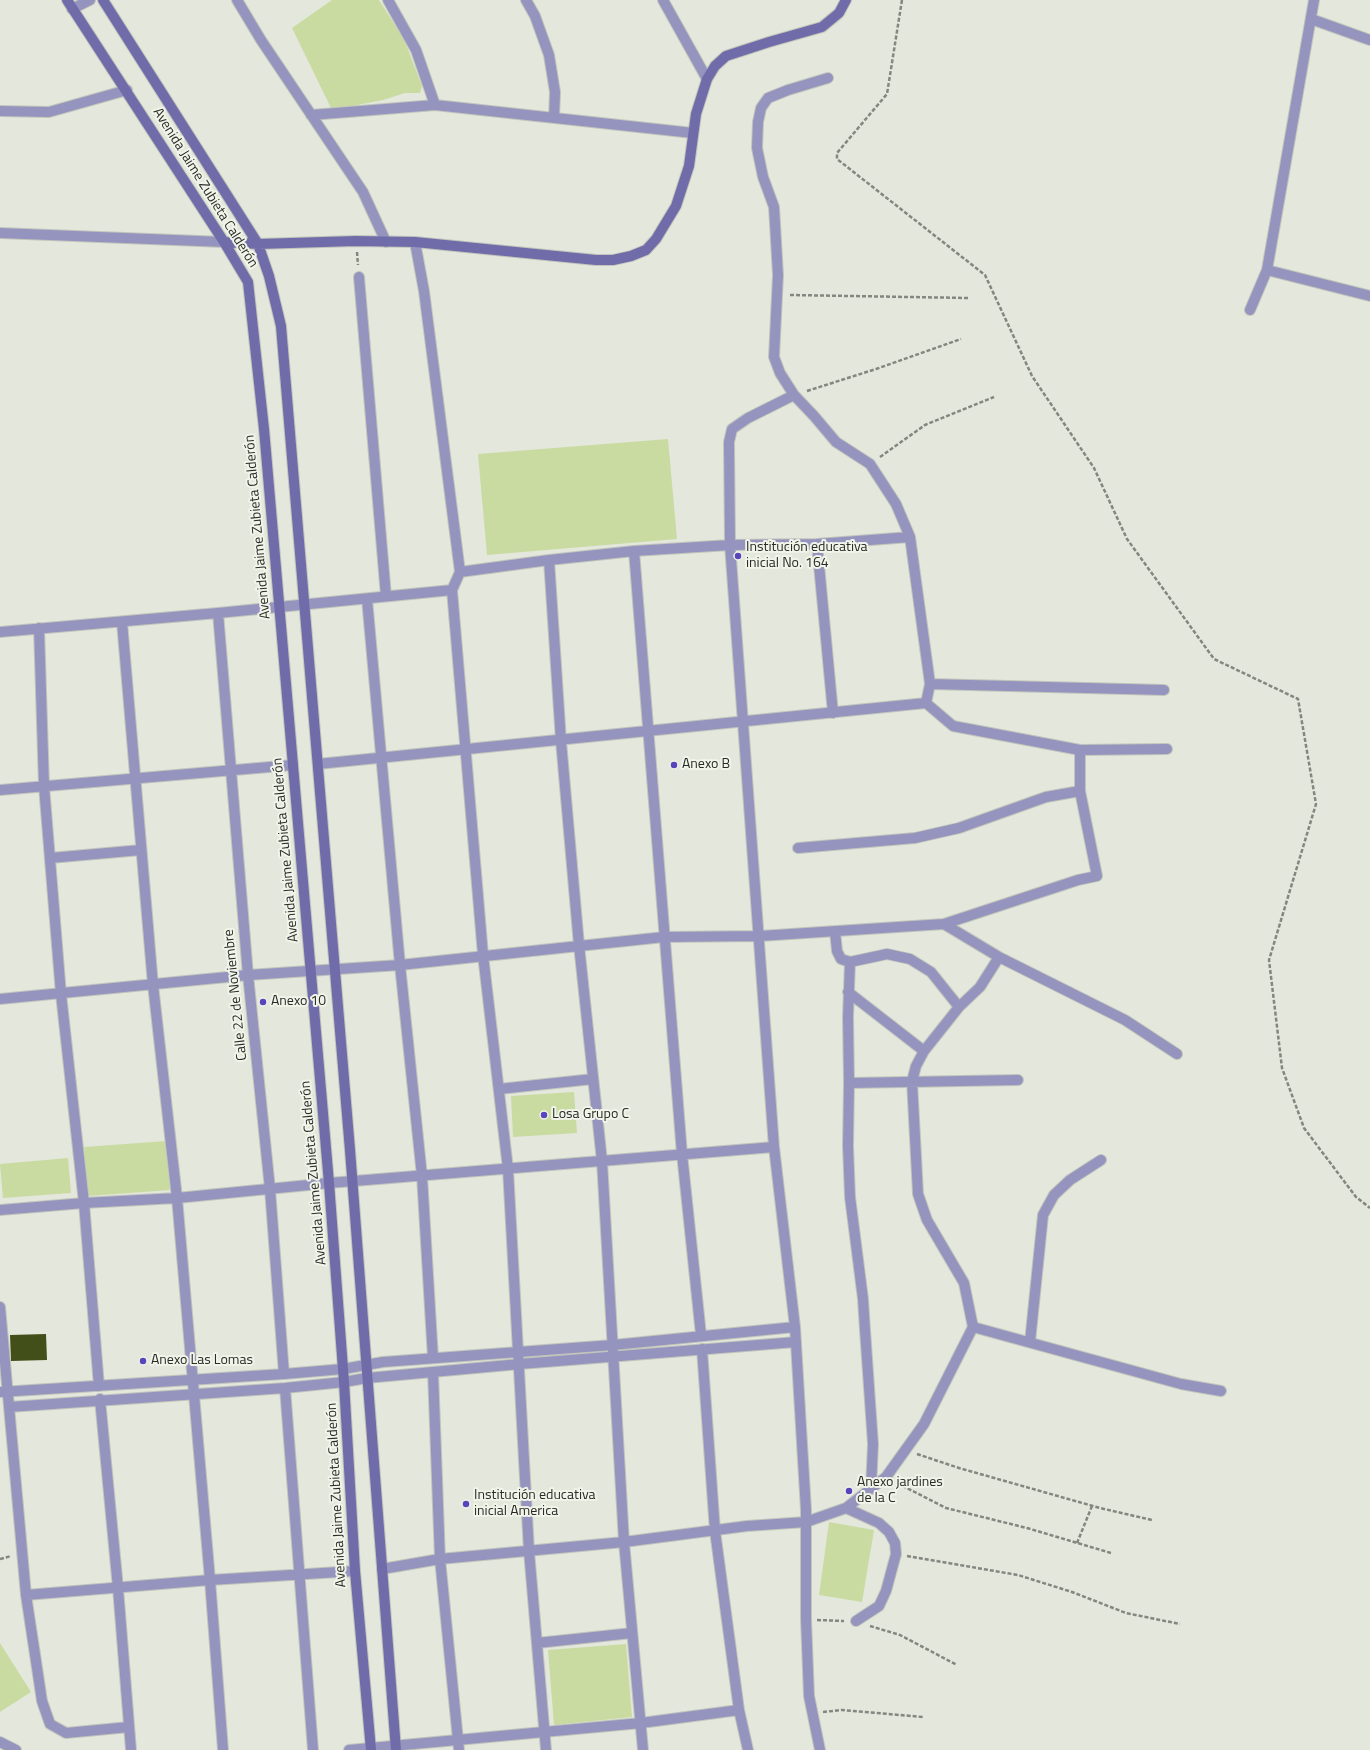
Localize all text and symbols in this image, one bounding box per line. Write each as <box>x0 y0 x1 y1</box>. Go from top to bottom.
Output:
street label: Avenida Jaime Zubieta Calderón <box>149 105 261 271</box>
street label: Avenida Jaime Zubieta Calderón <box>242 434 274 620</box>
place label: Institución educativa inicial No. 164 <box>746 540 868 572</box>
marker: Institución educativa inicial No. 164 <box>733 551 743 561</box>
street label: Avenida Jaime Zubieta Calderón <box>270 757 302 943</box>
place label: Anexo B <box>682 757 730 773</box>
marker: Anexo B <box>669 760 679 770</box>
street label: Calle 22 de Noviembre <box>221 929 251 1061</box>
place label: Anexo 10 <box>271 994 326 1010</box>
marker: Anexo 10 <box>258 997 268 1007</box>
street label: Avenida Jaime Zubieta Calderón <box>298 1080 330 1266</box>
place label: Losa Grupo C <box>552 1107 629 1123</box>
marker: Losa Grupo C <box>539 1110 549 1120</box>
place label: Anexo Las Lomas <box>151 1353 253 1369</box>
marker: Anexo Las Lomas <box>138 1356 148 1366</box>
street label: Avenida Jaime Zubieta Calderón <box>324 1402 350 1588</box>
place label: Anexo jardines de la C <box>857 1475 943 1508</box>
marker: Anexo jardines de la C <box>844 1486 854 1496</box>
place label: Institución educativa inicial America <box>474 1488 596 1520</box>
marker: Institución educativa inicial America <box>461 1499 471 1509</box>

